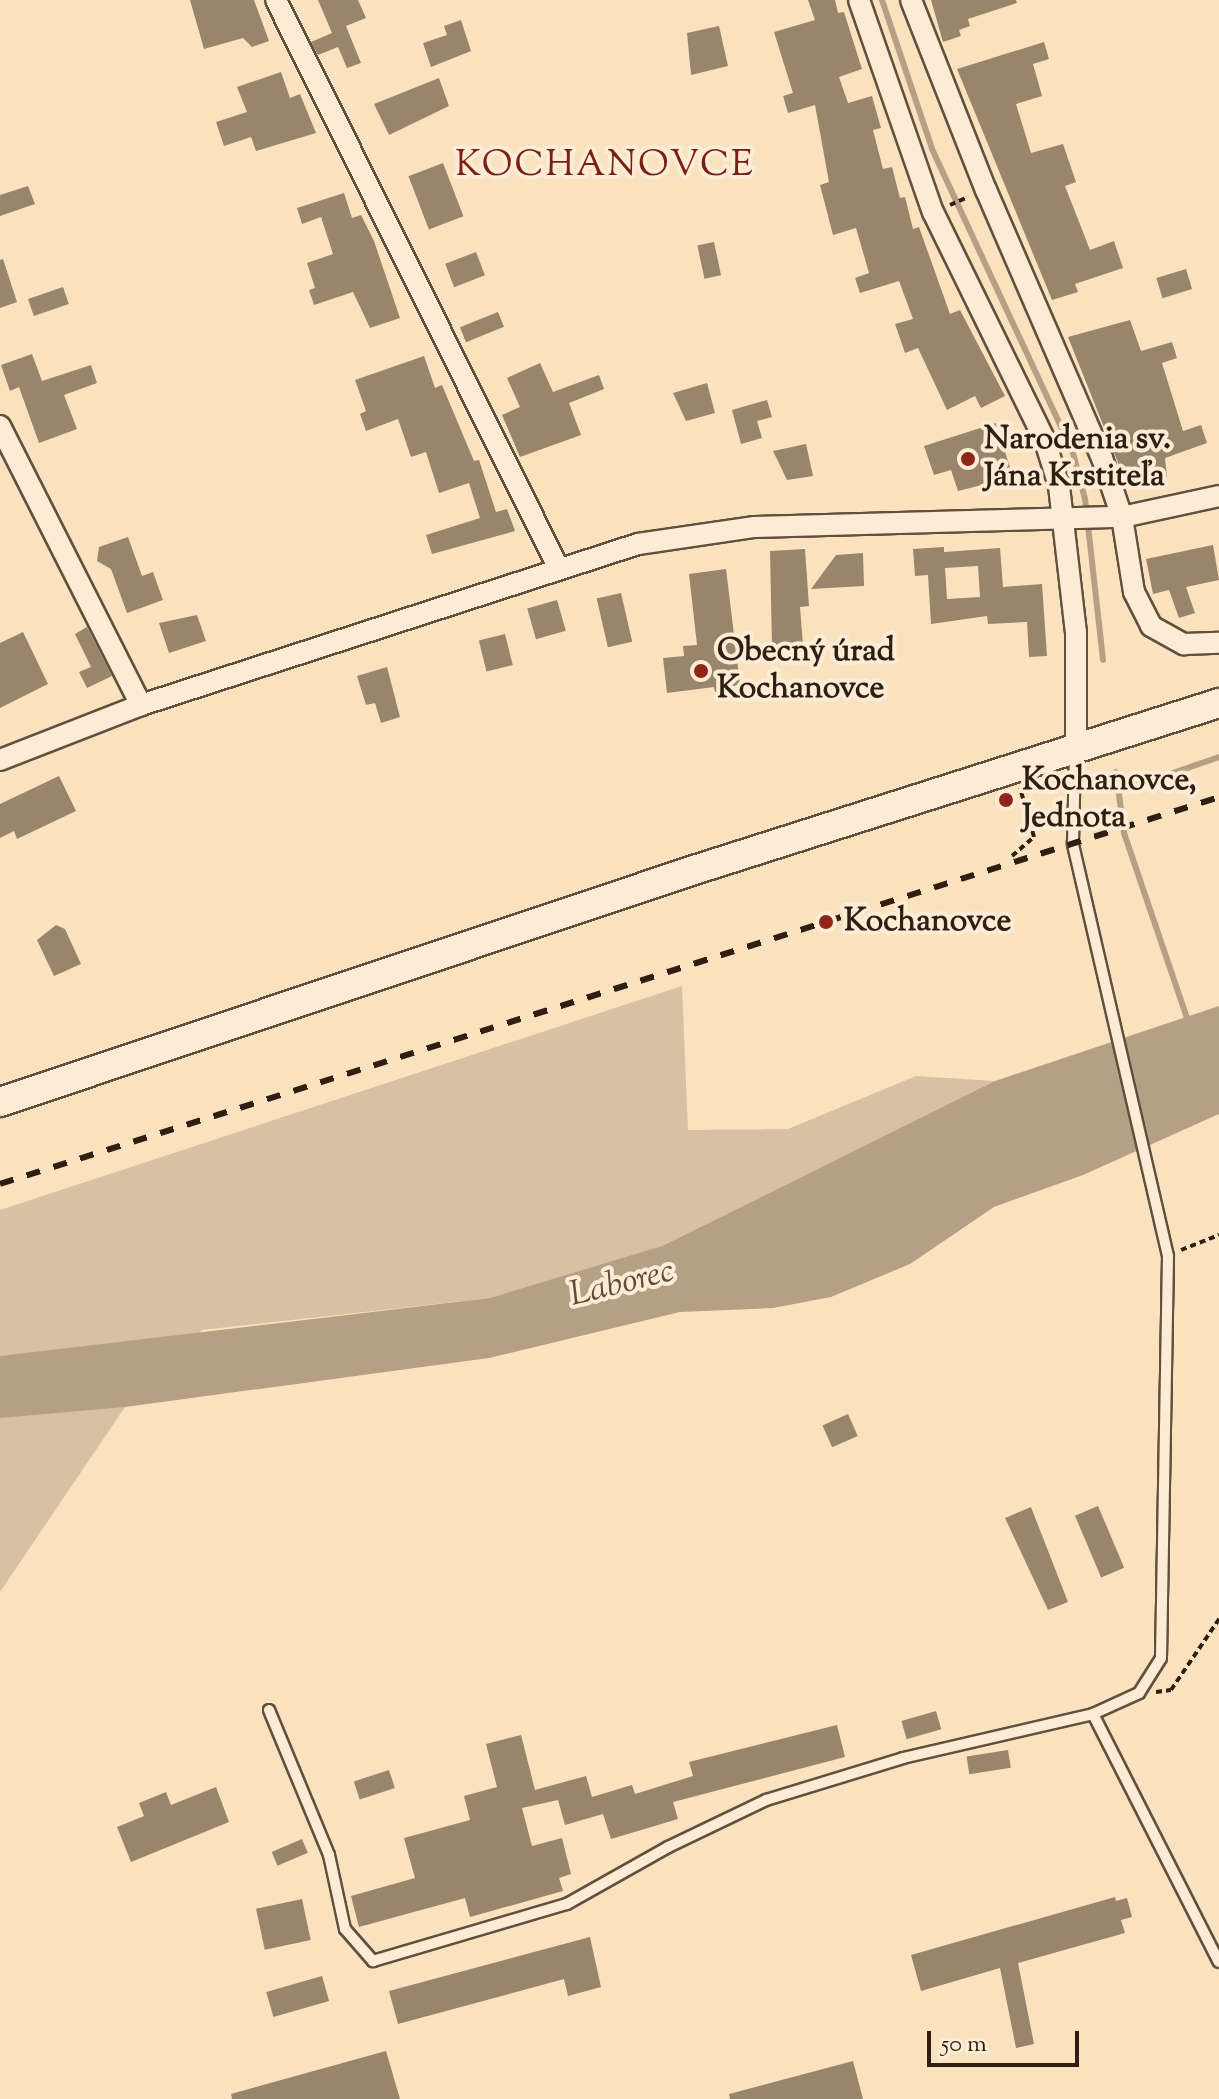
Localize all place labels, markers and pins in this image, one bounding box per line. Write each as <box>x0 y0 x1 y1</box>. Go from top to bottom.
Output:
place label: Narodenia sv. Jána Krstiteľa <box>984 422 1171 497</box>
marker: Narodenia sv. Jána Krstiteľa <box>959 450 977 468</box>
place label: Obecný úrad Kochanovce <box>717 634 895 709</box>
marker: Obecný úrad Kochanovce <box>692 662 710 680</box>
place label: Kochanovce, Jednota <box>1022 763 1197 838</box>
marker: Kochanovce, Jednota <box>997 791 1015 809</box>
place label: Kochanovce <box>844 903 1011 941</box>
marker: Kochanovce <box>815 911 837 933</box>

